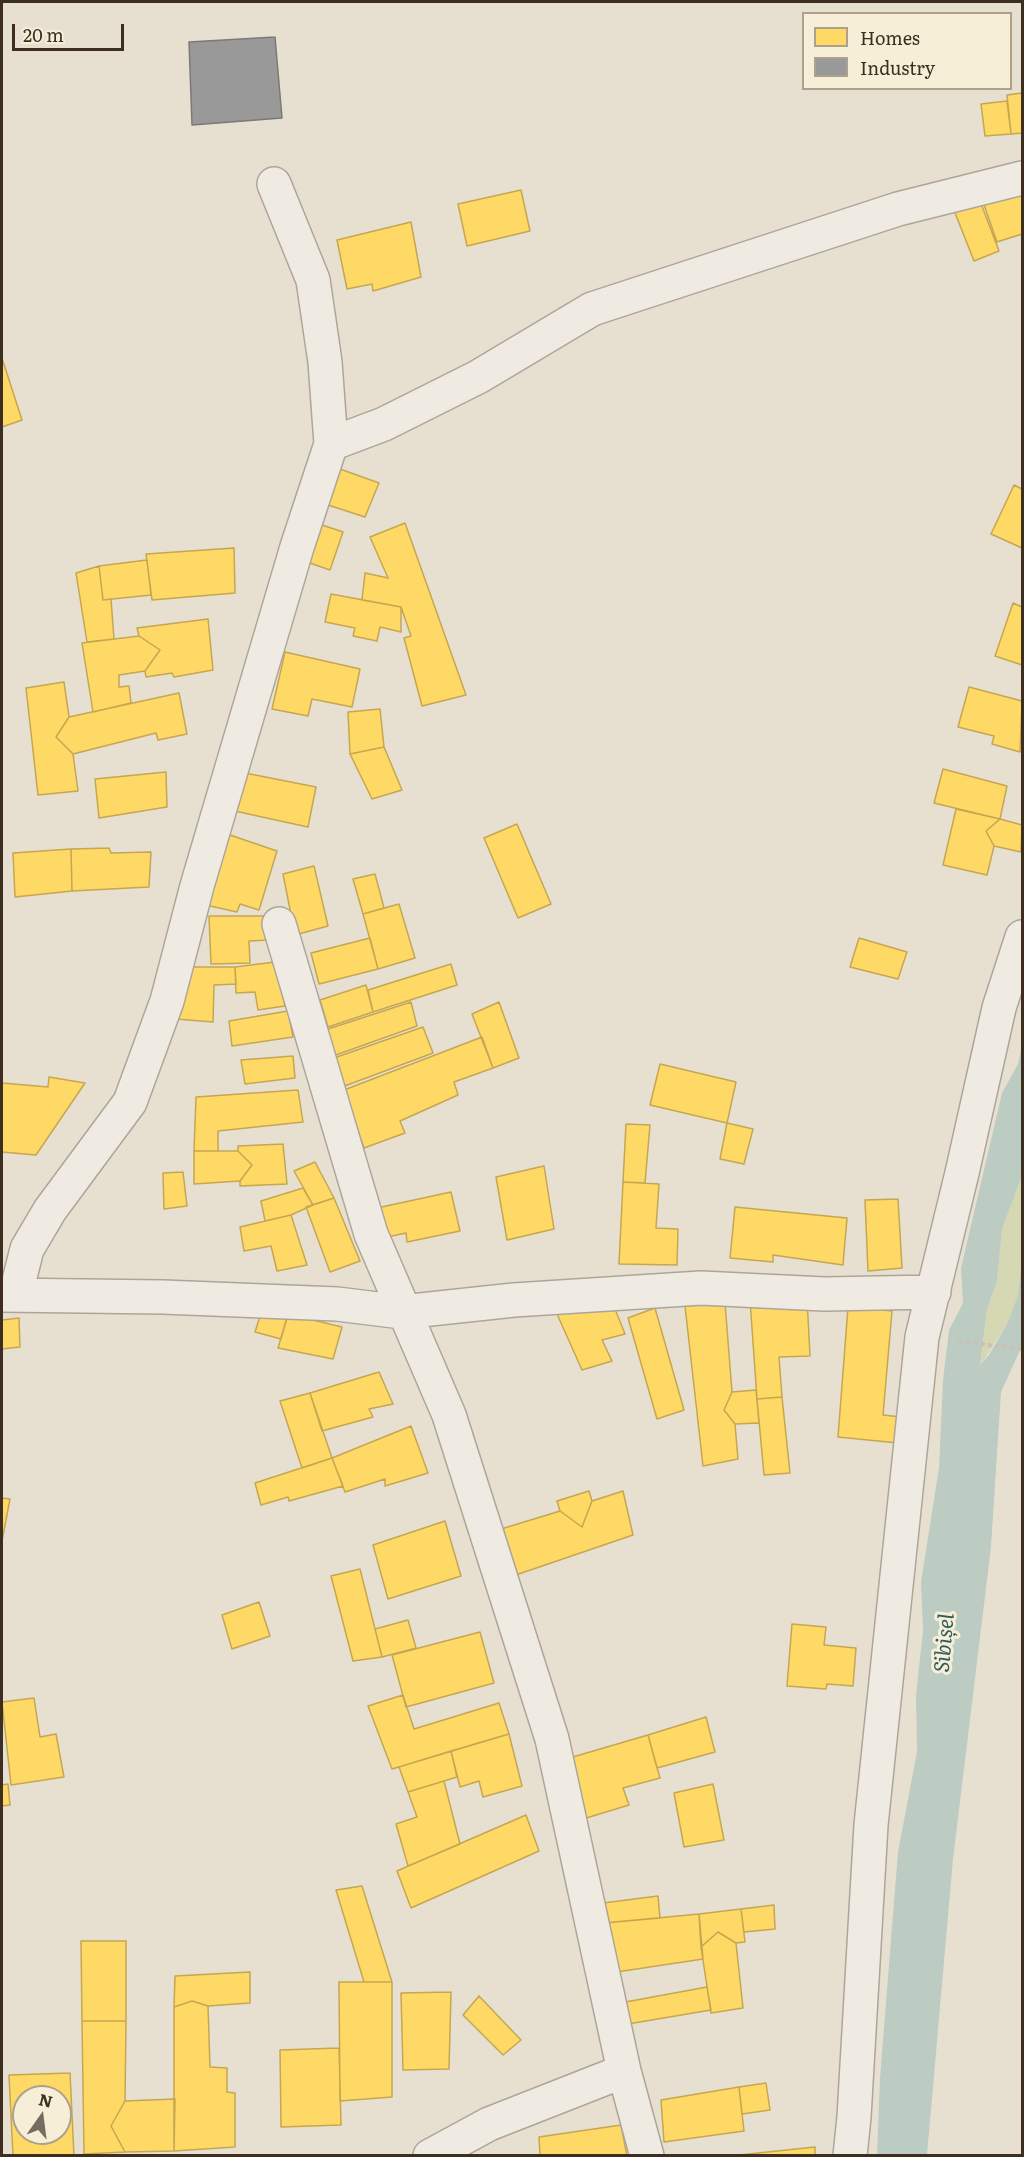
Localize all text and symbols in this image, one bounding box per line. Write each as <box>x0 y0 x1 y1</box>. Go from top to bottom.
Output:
scale bar <box>15 12 128 50</box>
legend <box>802 12 1012 90</box>
text: 20 m <box>23 21 64 48</box>
text: Homes <box>860 24 920 51</box>
text: Industry <box>860 54 935 81</box>
water label: Sibișel <box>930 1612 960 1674</box>
north arrow <box>12 2085 72 2145</box>
text: N <box>36 2086 55 2113</box>

